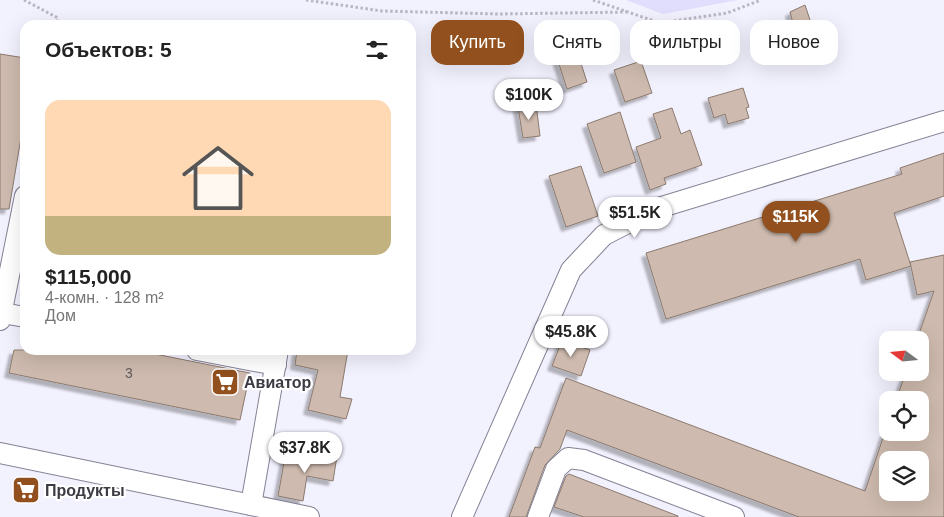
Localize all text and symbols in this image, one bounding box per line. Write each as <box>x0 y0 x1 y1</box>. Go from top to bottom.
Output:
chip: Купить <box>431 20 524 65</box>
chip: Снять <box>534 20 620 65</box>
chip: Фильтры <box>630 20 740 65</box>
chip: Новое <box>750 20 838 65</box>
icon: filters <box>363 36 391 64</box>
text: Объектов: 5 <box>45 38 172 61</box>
pin: $100K <box>494 78 564 121</box>
text: $100K <box>505 86 553 103</box>
icon: home <box>173 133 263 223</box>
pin: $51.5K <box>594 196 676 239</box>
pin: $115K <box>761 200 831 243</box>
text: $51.5K <box>609 204 661 221</box>
text: $115K <box>773 208 819 225</box>
text: $115,000 <box>45 265 131 288</box>
text: 4-комн. · 128 m² <box>45 289 164 306</box>
text: Дом <box>45 307 76 324</box>
pin: $45.8K <box>530 316 612 358</box>
text: $45.8K <box>545 323 597 340</box>
north arrow <box>879 331 929 381</box>
map controls <box>879 331 929 501</box>
house number: 3 <box>125 365 133 381</box>
supermarket icon: Авиатор <box>210 367 240 397</box>
place label: Авиатор <box>244 374 312 391</box>
button: locate <box>879 391 929 441</box>
pin: $37.8K <box>264 432 346 474</box>
text: $37.8K <box>279 439 331 456</box>
button: layers <box>879 451 929 501</box>
supermarket icon: Продукты <box>11 475 41 505</box>
place label: Продукты <box>45 482 125 499</box>

